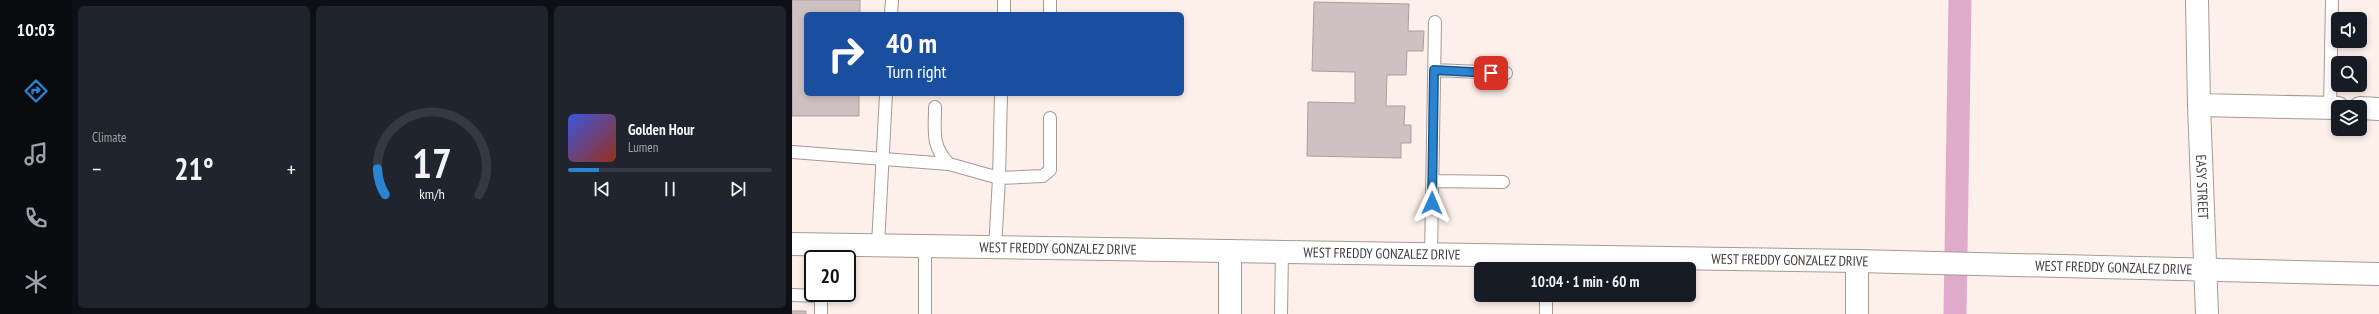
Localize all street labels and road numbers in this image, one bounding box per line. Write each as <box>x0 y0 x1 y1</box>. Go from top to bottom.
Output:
street label: EASY STREET <box>2192 154 2212 220</box>
street label: WEST FREDDY GONZALEZ DRIVE <box>979 238 1137 258</box>
street label: WEST FREDDY GONZALEZ DRIVE <box>1303 243 1461 264</box>
street label: WEST FREDDY GONZALEZ DRIVE <box>1711 250 1869 270</box>
street label: WEST FREDDY GONZALEZ DRIVE <box>2035 256 2193 278</box>

